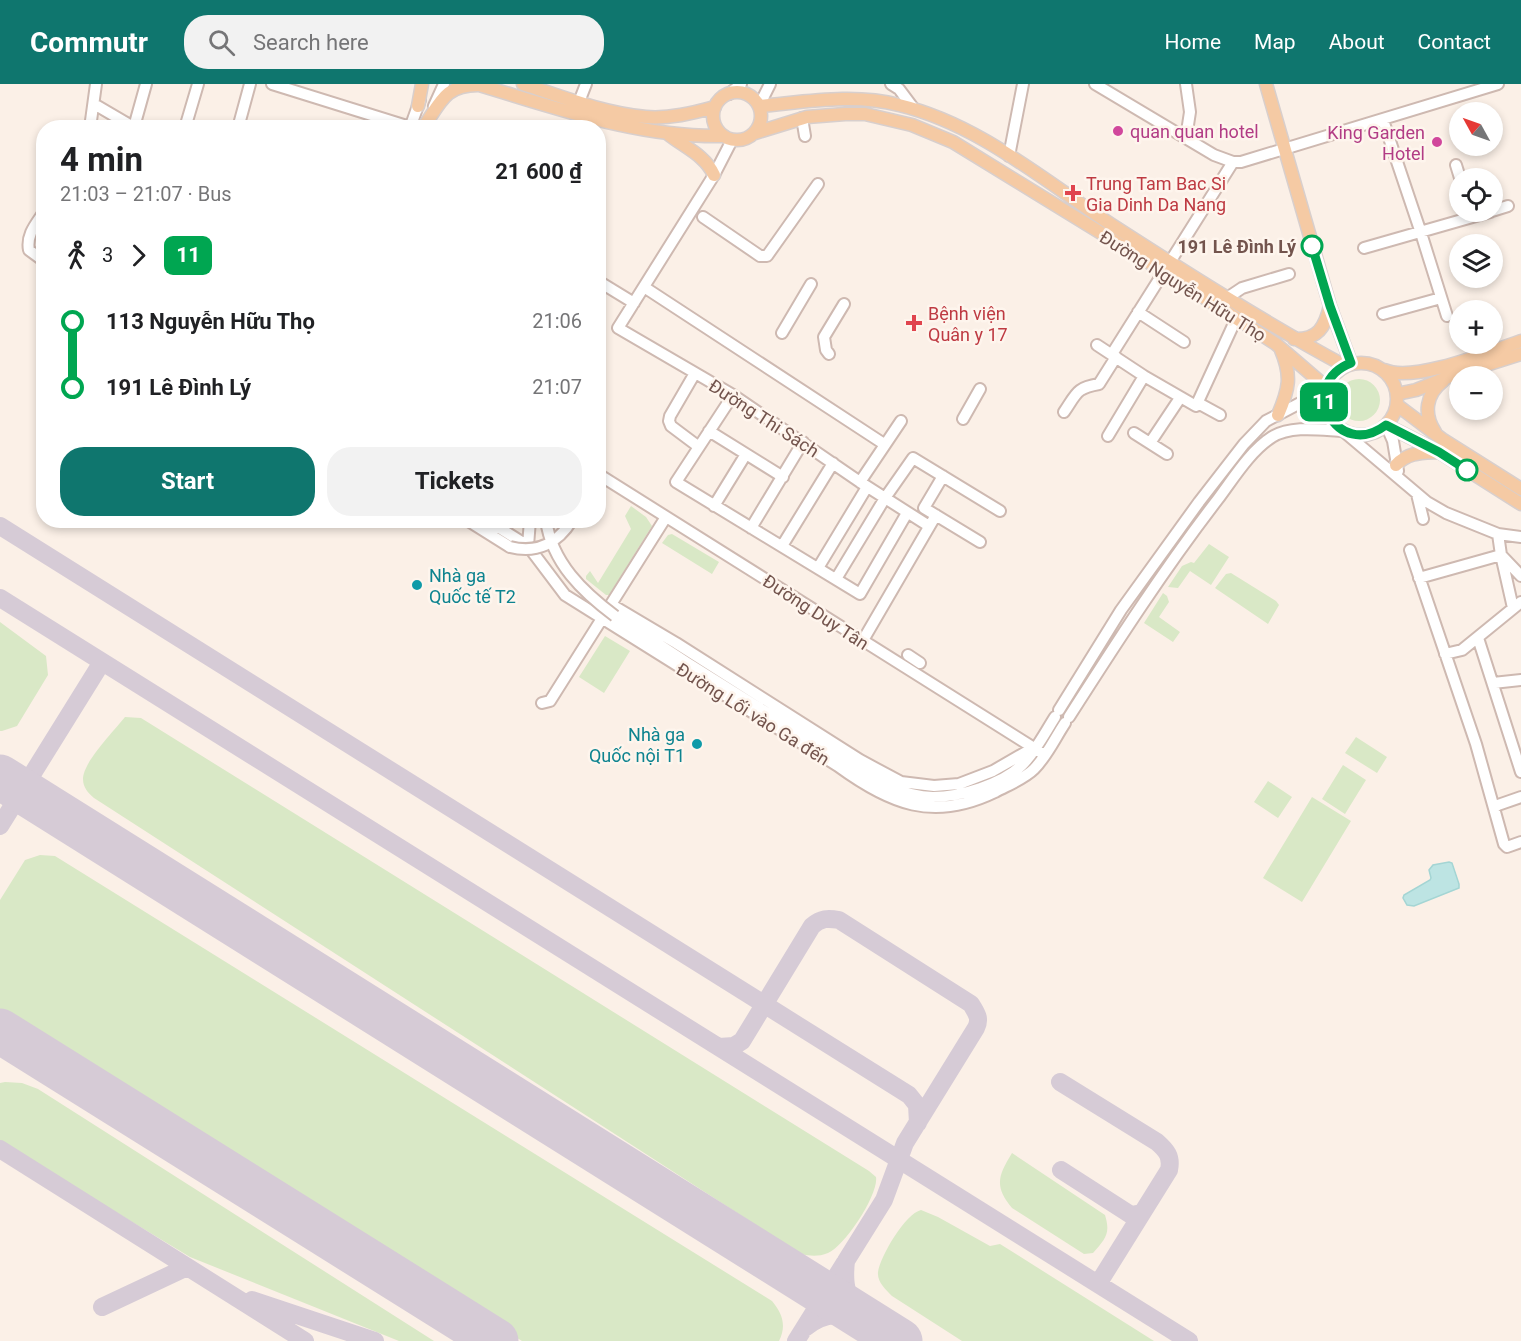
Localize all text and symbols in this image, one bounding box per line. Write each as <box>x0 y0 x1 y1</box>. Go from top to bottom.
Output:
search box <box>184 15 604 69</box>
text: Commutr <box>30 26 148 59</box>
icon: search <box>205 26 238 59</box>
text: Search here <box>253 30 369 55</box>
text: Home <box>1165 30 1221 54</box>
text: Map <box>1254 30 1296 54</box>
text: About <box>1329 30 1385 54</box>
text: Contact <box>1418 30 1491 54</box>
north arrow <box>1449 102 1503 156</box>
map controls <box>1449 102 1503 420</box>
place label: quan quan hotel <box>1130 121 1259 142</box>
place label: King Garden Hotel <box>1327 122 1425 164</box>
marker: quan quan hotel <box>1111 124 1125 138</box>
marker: King Garden Hotel <box>1430 135 1444 149</box>
text: 4 min <box>60 140 143 179</box>
text: 21 600 ₫ <box>495 159 582 184</box>
button: locate <box>1449 168 1503 222</box>
place label: Trung Tam Bac Si Gia Dinh Da Nang <box>1086 173 1226 215</box>
text: 21:03 – 21:07 · Bus <box>60 182 232 206</box>
marker: Trung Tam Bac Si Gia Dinh Da Nang <box>1064 184 1082 202</box>
street label: Đường Nguyễn Hữu Thọ <box>1096 226 1270 346</box>
button: layers <box>1449 234 1503 288</box>
marker: 191 Lê Đình Lý <box>1301 235 1323 257</box>
place label: 191 Lê Đình Lý <box>1177 236 1297 257</box>
icon: walk <box>60 239 93 272</box>
icon: forward <box>122 239 155 272</box>
text: 3 <box>102 243 113 267</box>
text: 11 <box>176 243 200 267</box>
button: + <box>1449 300 1503 354</box>
place label: Bệnh viện Quân y 17 <box>928 303 1008 345</box>
text: 113 Nguyễn Hữu Thọ <box>106 309 315 334</box>
text: 21:06 <box>532 309 582 333</box>
marker: Bệnh viện Quân y 17 <box>905 314 923 332</box>
button: − <box>1449 366 1503 420</box>
text: 191 Lê Đình Lý <box>106 375 251 400</box>
text: 21:07 <box>532 375 582 399</box>
street label: Đường Thi Sách <box>705 375 823 461</box>
line badge: 11 <box>1297 382 1351 422</box>
text: 11 <box>1312 390 1336 414</box>
button: Start <box>60 447 315 516</box>
button: Tickets <box>327 447 582 516</box>
unlabelled marker <box>1456 459 1478 481</box>
place label: Nhà ga Quốc tế T2 <box>429 565 516 607</box>
street label: Đường Duy Tân <box>759 570 873 654</box>
marker: Nhà ga Quốc tế T2 <box>410 578 424 592</box>
street label: Đường Lối vào Ga đến <box>673 658 833 770</box>
place label: Nhà ga Quốc nội T1 <box>589 724 685 766</box>
marker: Nhà ga Quốc nội T1 <box>690 737 704 751</box>

